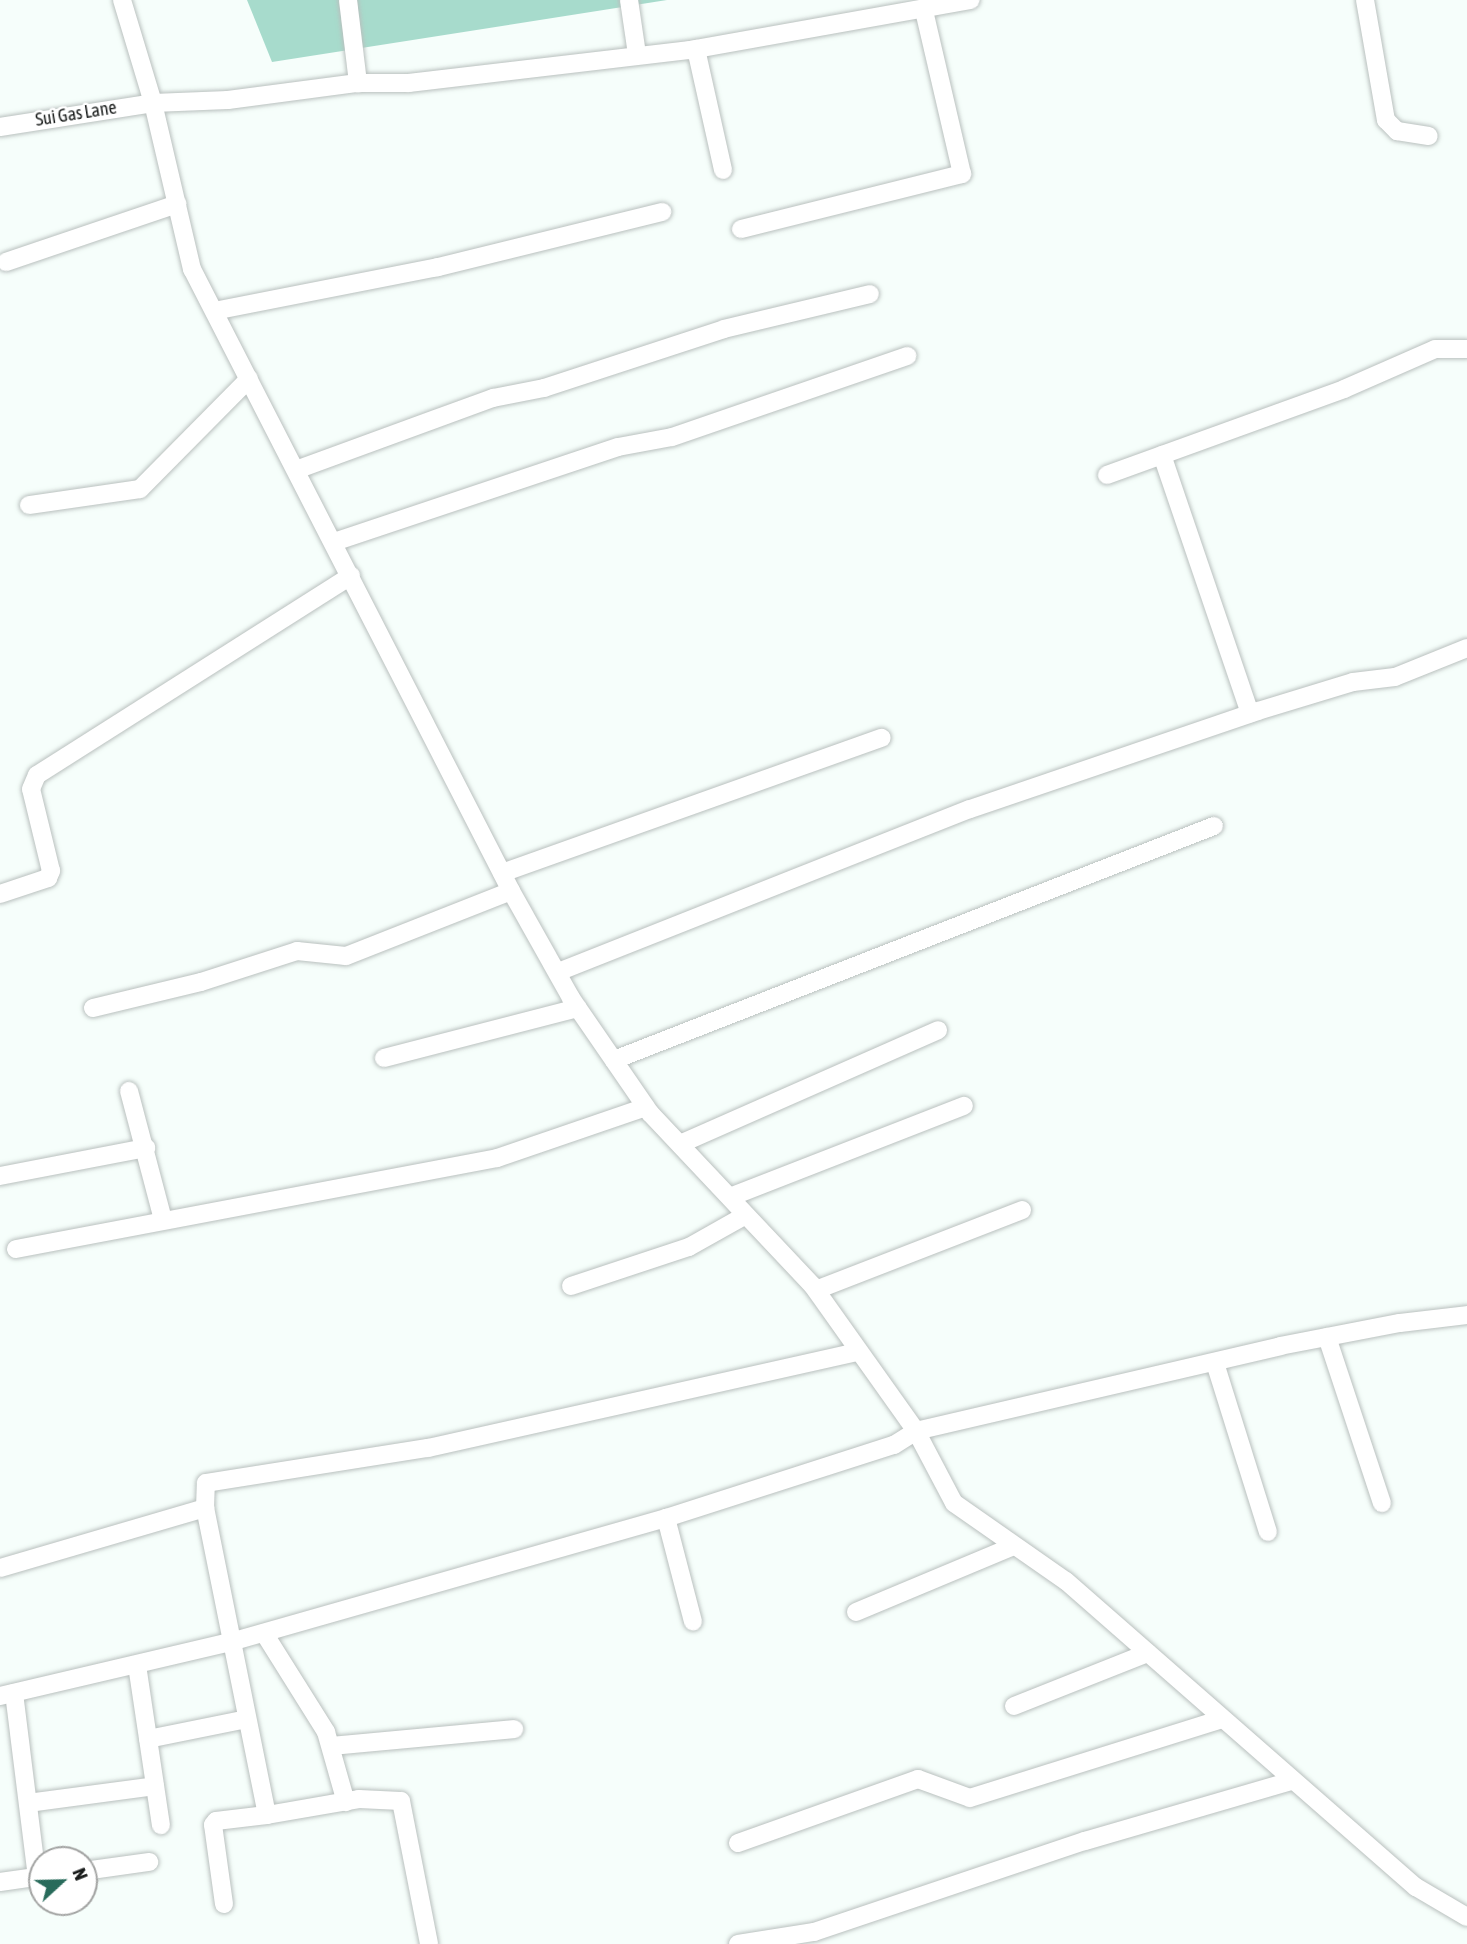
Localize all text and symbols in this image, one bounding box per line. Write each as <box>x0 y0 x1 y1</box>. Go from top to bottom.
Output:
street label: Sui Gas Lane <box>34 97 118 131</box>
north arrow <box>28 1846 98 1916</box>
text: N <box>68 1865 93 1883</box>

